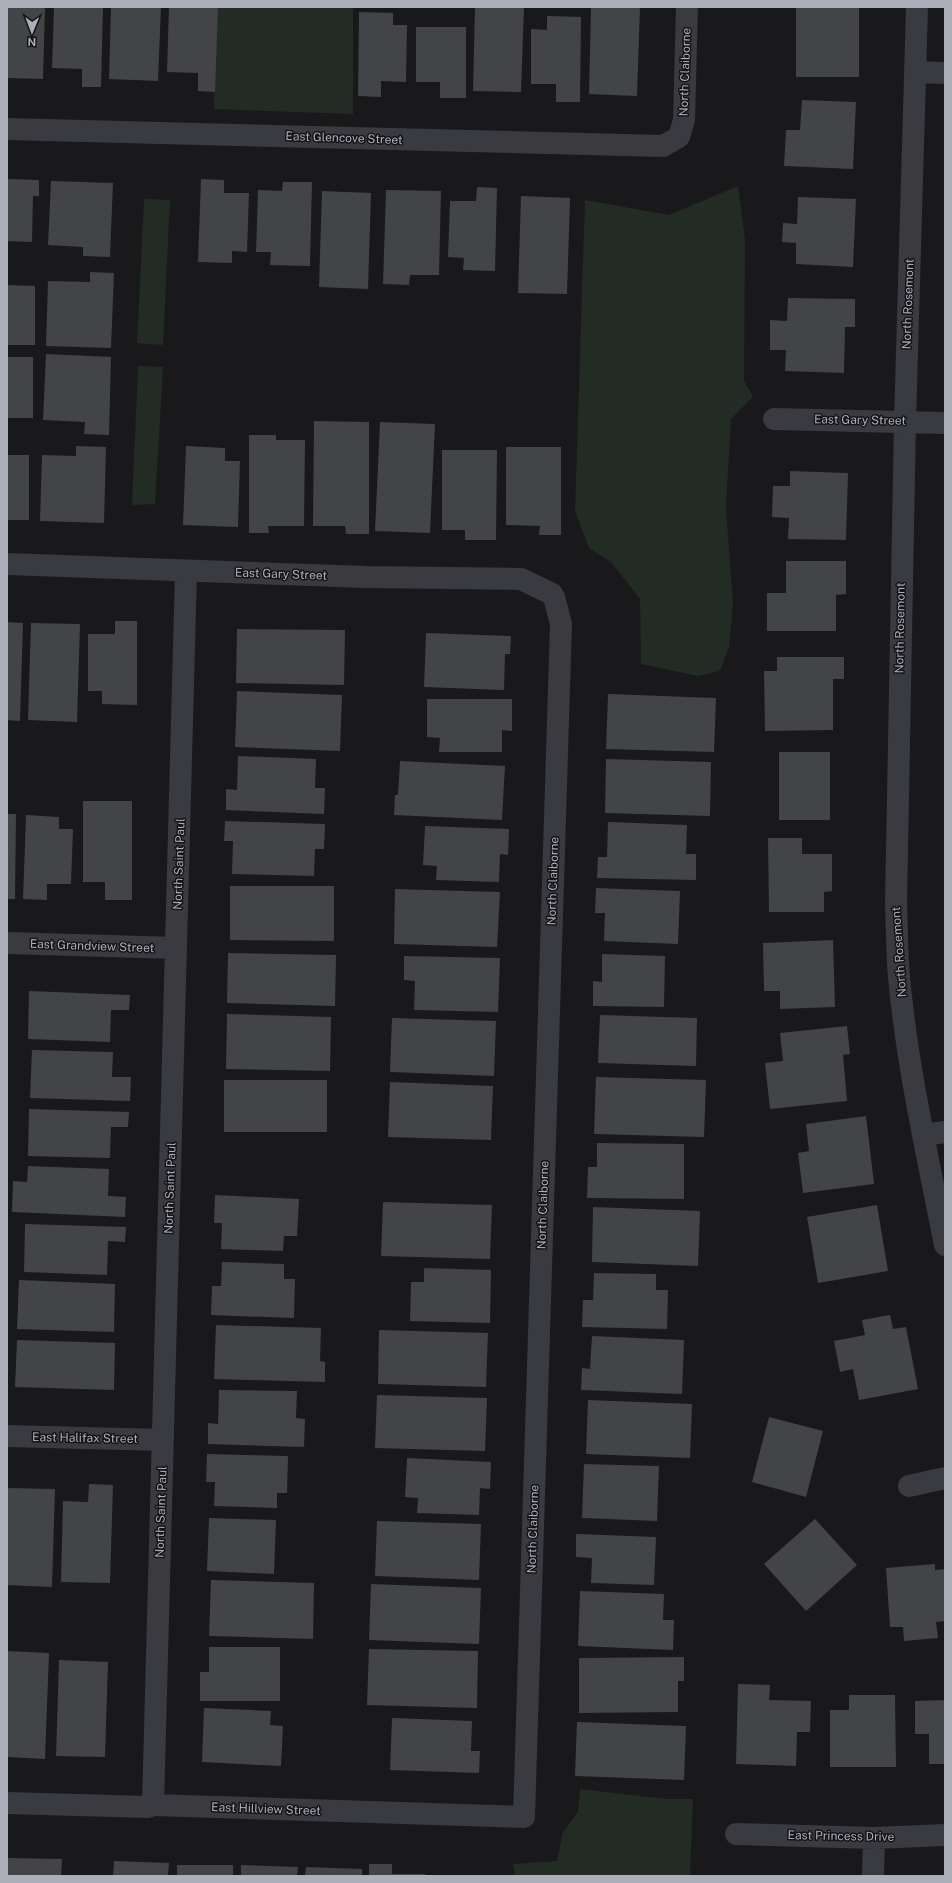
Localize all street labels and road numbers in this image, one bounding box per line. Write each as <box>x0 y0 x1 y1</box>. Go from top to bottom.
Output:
street label: North Claiborne <box>676 27 694 117</box>
street label: East Glencove Street <box>285 129 403 147</box>
street label: North Rosemont <box>899 258 917 350</box>
street label: East Gary Street <box>814 412 906 428</box>
street label: East Gary Street <box>235 565 328 583</box>
street label: North Rosemont <box>892 582 908 674</box>
street label: North Saint Paul <box>170 818 188 910</box>
street label: North Claiborne <box>544 836 562 926</box>
street label: North Rosemont <box>889 906 909 998</box>
street label: East Grandview Street <box>30 937 155 955</box>
street label: North Saint Paul <box>161 1142 179 1234</box>
street label: North Claiborne <box>534 1160 552 1250</box>
street label: East Halifax Street <box>32 1430 138 1446</box>
street label: North Saint Paul <box>152 1466 170 1558</box>
street label: North Claiborne <box>524 1484 542 1574</box>
street label: East Hillview Street <box>211 1800 321 1818</box>
street label: East Princess Drive <box>788 1828 895 1844</box>

